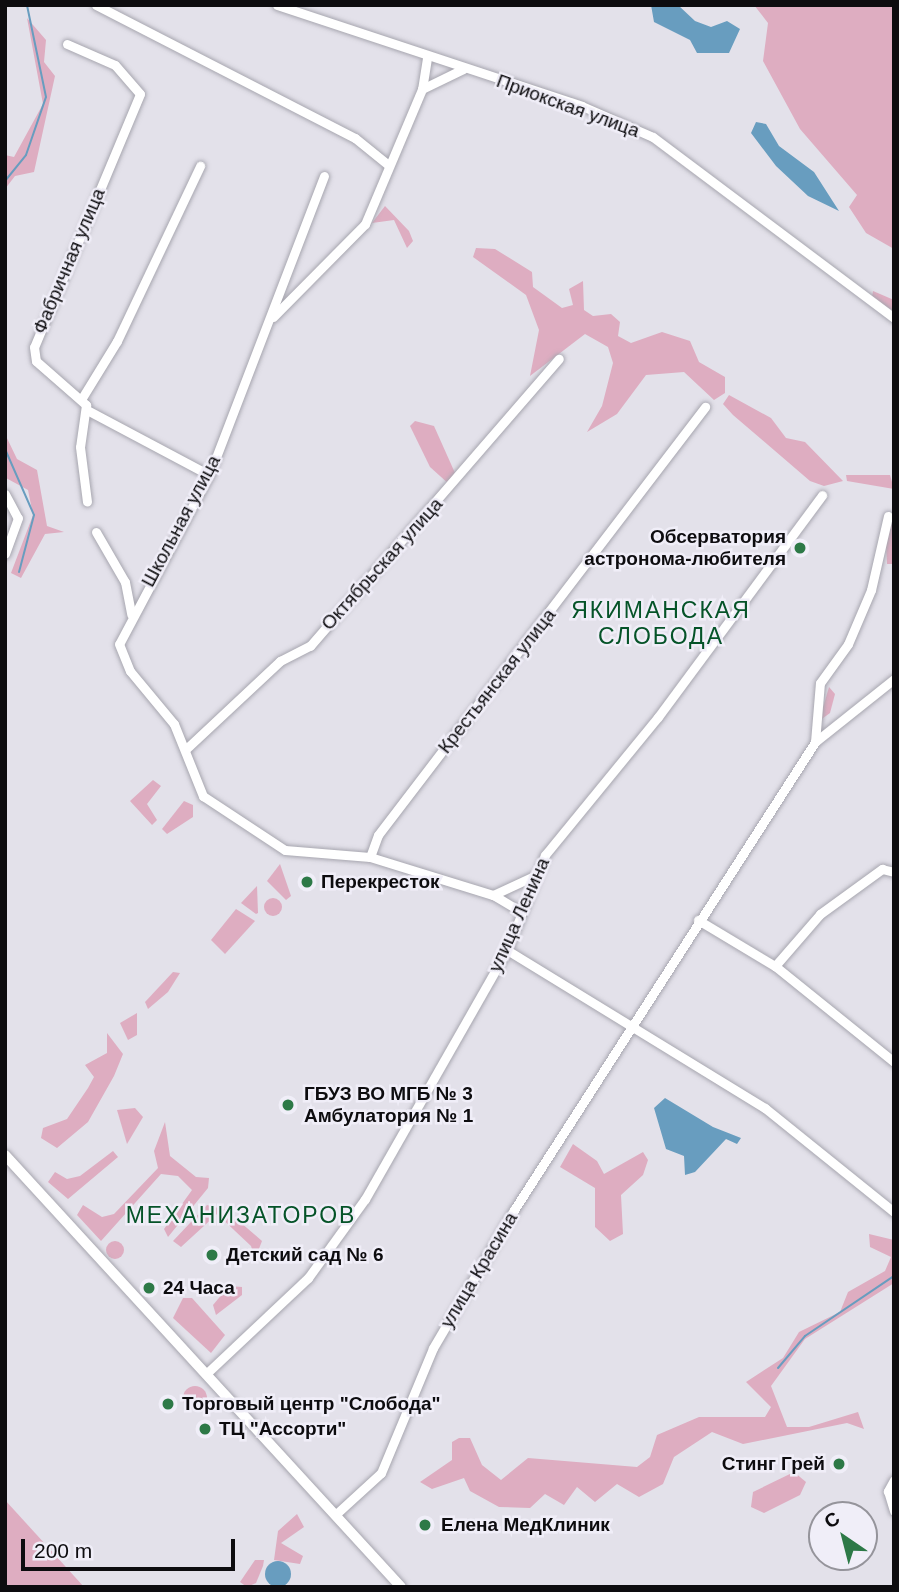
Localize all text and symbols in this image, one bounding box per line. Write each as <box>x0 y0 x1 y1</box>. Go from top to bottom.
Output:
street label: Приокская улица <box>493 70 643 142</box>
street label: Фабричная улица <box>28 185 110 337</box>
street label: Школьная улица <box>137 451 225 591</box>
street label: Октябрьская улица <box>317 493 447 635</box>
place label: Обсерватория астронома-любителя <box>584 526 786 570</box>
marker: Обсерватория астронома-любителя <box>792 540 808 556</box>
district label: ЯКИМАНСКАЯ СЛОБОДА <box>572 596 750 650</box>
street label: Крестьянская улица <box>433 604 561 758</box>
street label: улица Ленина <box>484 854 554 976</box>
place label: Перекресток <box>321 871 440 893</box>
marker: Перекресток <box>299 874 315 890</box>
place label: ГБУЗ ВО МГБ № 3 Амбулатория № 1 <box>304 1083 473 1127</box>
marker: ГБУЗ ВО МГБ № 3 Амбулатория № 1 <box>278 1095 298 1115</box>
district label: МЕХАНИЗАТОРОВ <box>127 1201 355 1229</box>
street label: улица Красина <box>436 1208 522 1332</box>
place label: Детский сад № 6 <box>226 1244 384 1266</box>
marker: Детский сад № 6 <box>204 1247 220 1263</box>
place label: 24 Часа <box>163 1277 235 1299</box>
marker: 24 Часа <box>141 1280 157 1296</box>
place label: Торговый центр "Слобода" <box>182 1393 441 1415</box>
marker: Торговый центр "Слобода" <box>160 1396 176 1412</box>
place label: ТЦ "Ассорти" <box>219 1418 346 1440</box>
marker: ТЦ "Ассорти" <box>197 1421 213 1437</box>
place label: Стинг Грей <box>722 1453 825 1475</box>
marker: Стинг Грей <box>831 1456 847 1472</box>
north arrow <box>808 1501 878 1571</box>
text: С <box>820 1507 843 1533</box>
place label: Елена МедКлиник <box>441 1514 610 1536</box>
marker: Елена МедКлиник <box>415 1515 435 1535</box>
scale bar <box>24 1526 238 1570</box>
text: 200 m <box>34 1539 92 1562</box>

